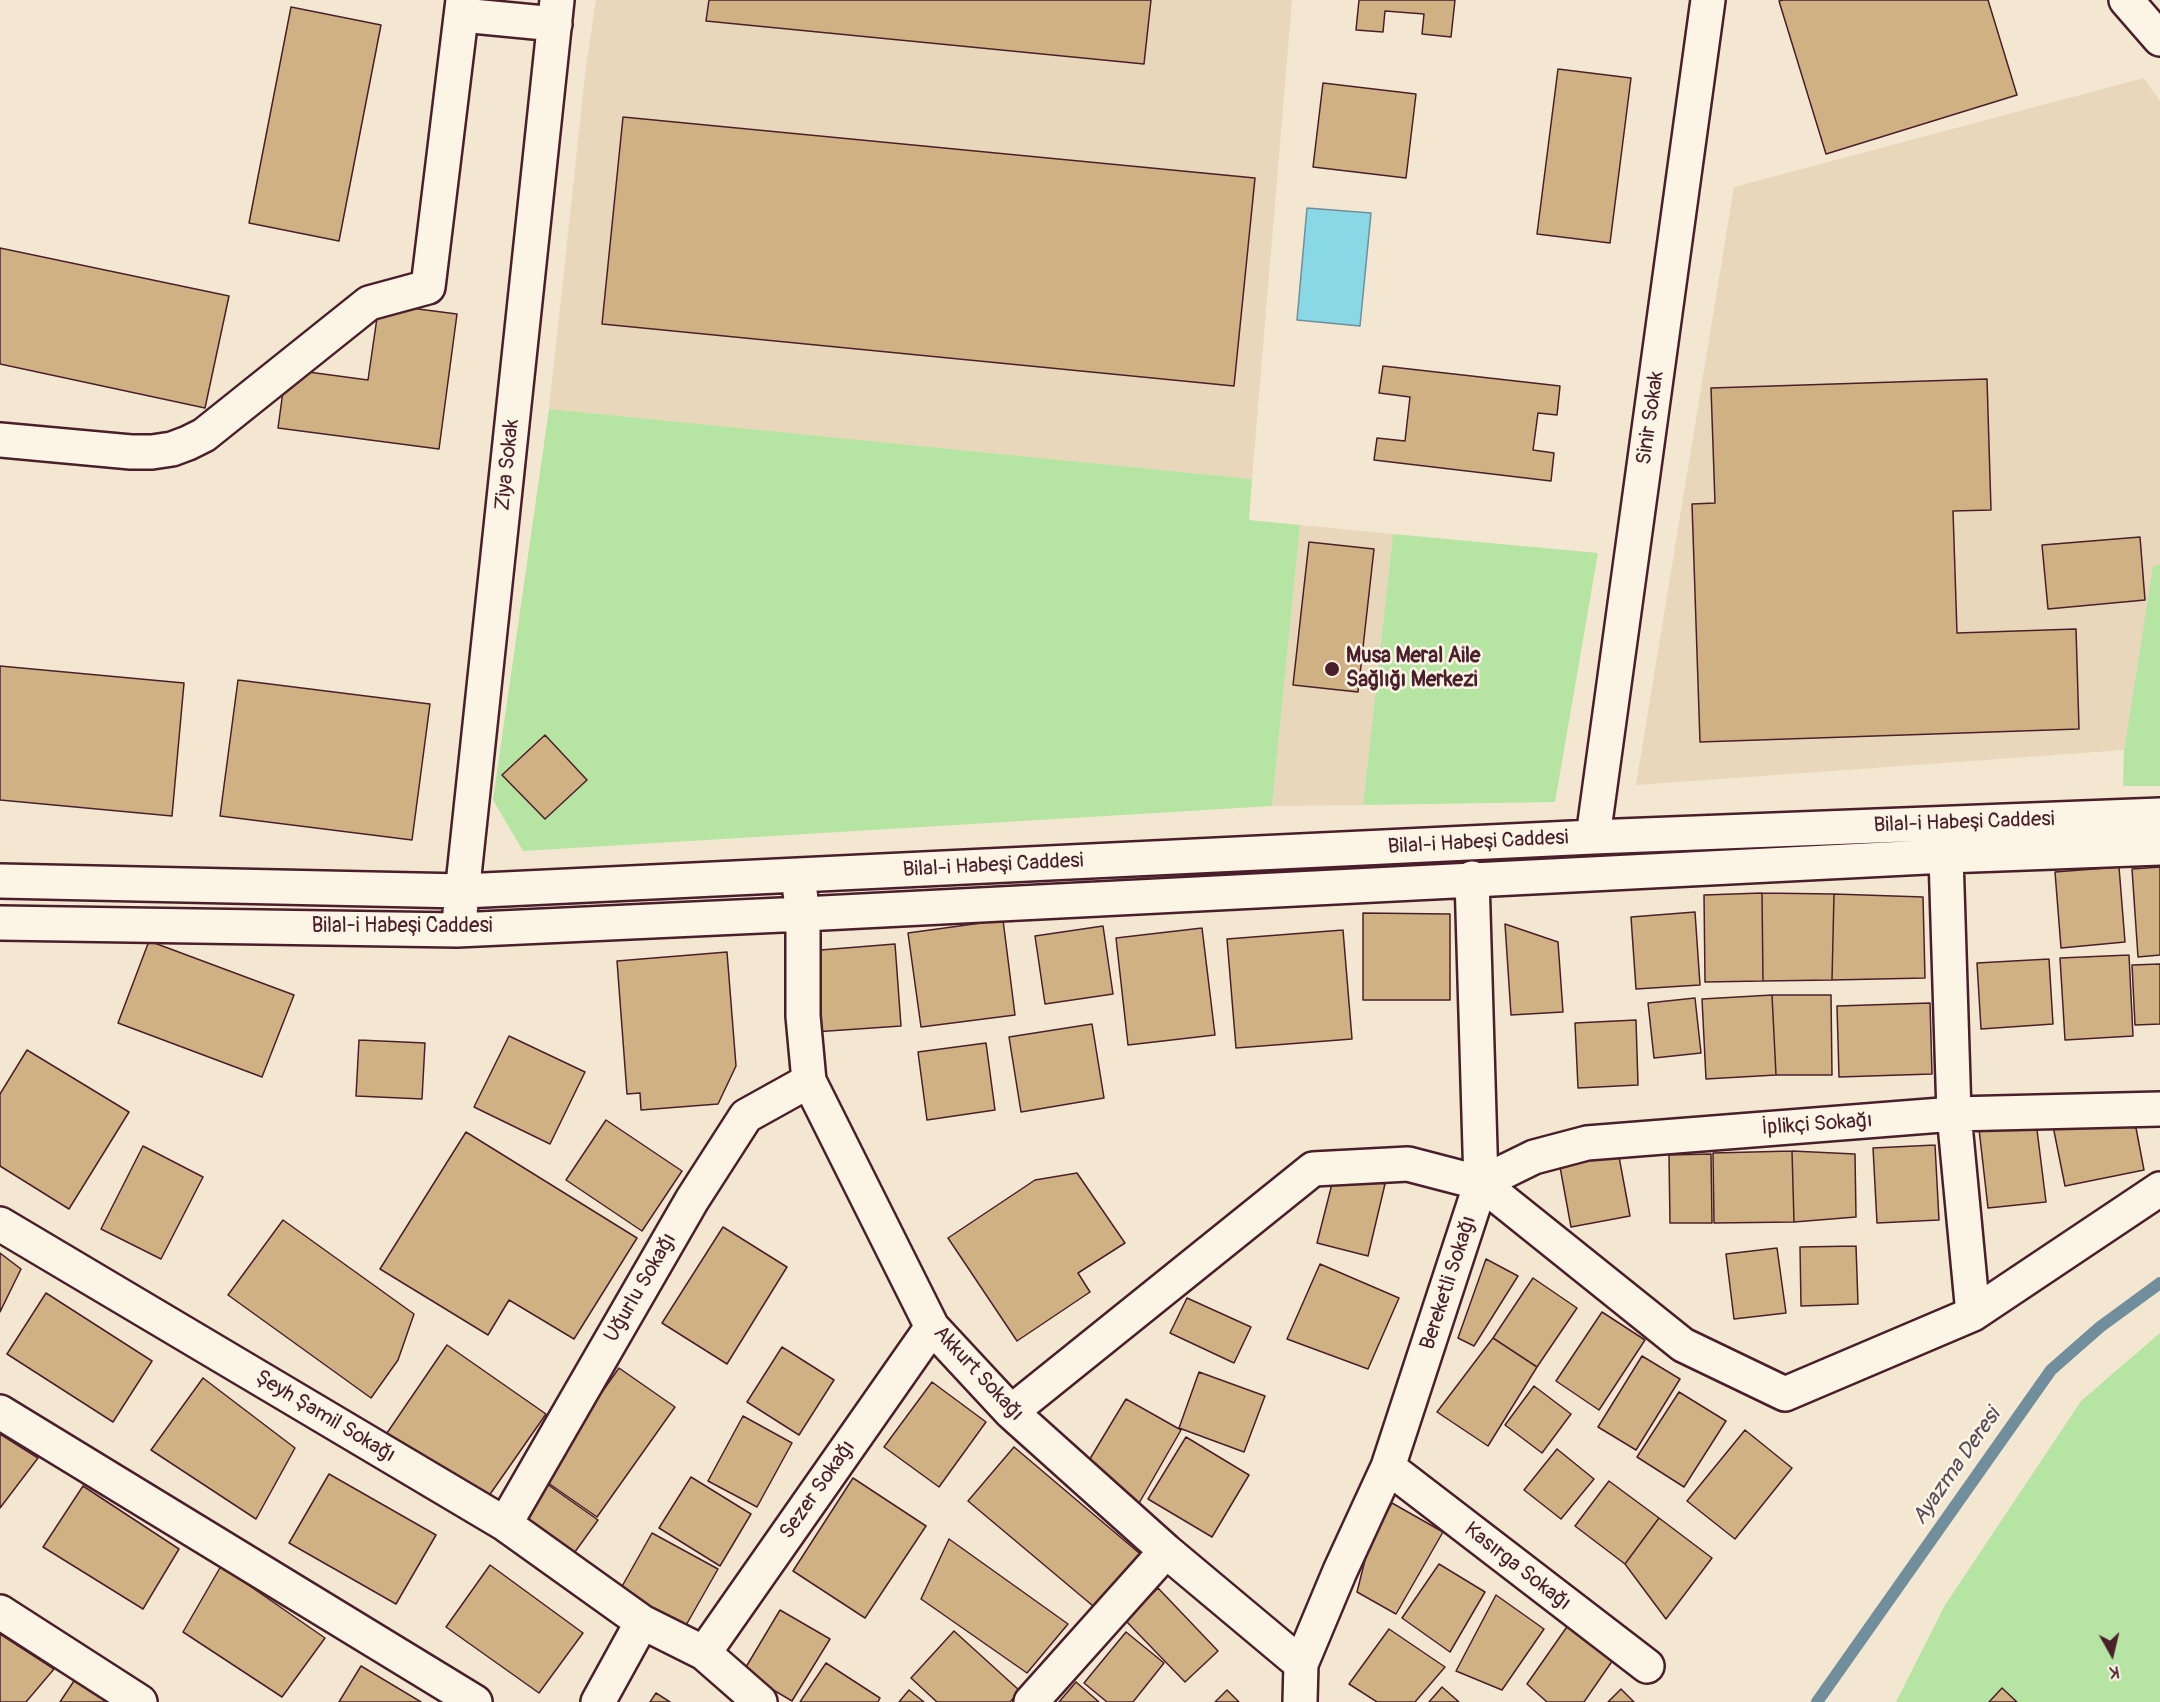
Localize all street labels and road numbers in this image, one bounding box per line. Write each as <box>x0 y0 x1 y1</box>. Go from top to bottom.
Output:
street label: Sinir Sokak <box>1632 370 1670 466</box>
street label: Ziya Sokak <box>491 418 525 512</box>
street label: Bilal-i Habeşi Caddesi <box>1873 807 2055 839</box>
street label: Bilal-i Habeşi Caddesi <box>1387 826 1569 860</box>
street label: Bilal-i Habeşi Caddesi <box>902 849 1084 883</box>
street label: Bilal-i Habeşi Caddesi <box>311 914 493 940</box>
street label: İplikçi Sokağı <box>1761 1109 1873 1141</box>
street label: Bereketli Sokağı <box>1416 1213 1482 1353</box>
street label: Uğurlu Sokağı <box>600 1229 682 1347</box>
street label: Akkurt Sokağı <box>928 1321 1028 1427</box>
street label: Şeyh Şamil Sokağı <box>250 1365 400 1469</box>
street label: Sezer Sokağı <box>775 1436 861 1544</box>
street label: Kasırga Sokağı <box>1459 1518 1575 1616</box>

